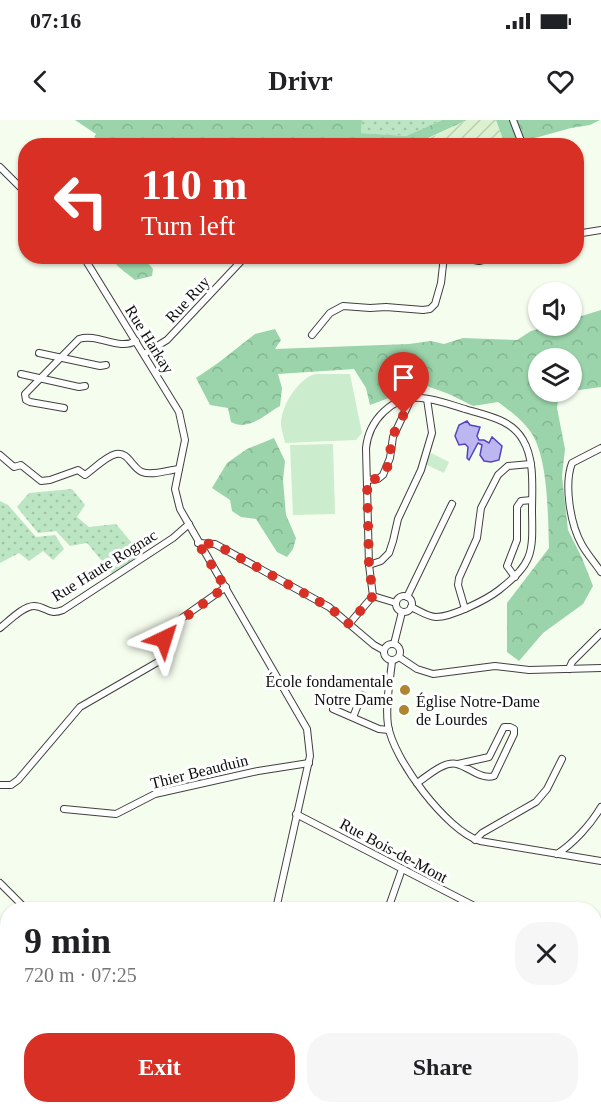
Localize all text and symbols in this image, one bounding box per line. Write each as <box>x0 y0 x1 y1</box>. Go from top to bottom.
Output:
text: 07:16 <box>30 8 81 33</box>
icon: back <box>24 65 57 98</box>
icon: heart <box>544 65 577 98</box>
text: Drivr <box>268 66 333 96</box>
icon: left <box>42 162 120 240</box>
text: 110 m <box>141 162 247 208</box>
text: Turn left <box>141 211 235 241</box>
street label: Rue Ruy <box>162 273 214 326</box>
map controls <box>528 282 582 402</box>
button: sound <box>528 282 582 336</box>
street label: Rue Harkay <box>121 302 177 377</box>
button: layers <box>528 348 582 402</box>
pin <box>378 352 429 414</box>
icon: arrive <box>387 361 420 394</box>
street label: Rue Haute Rognac <box>49 526 161 606</box>
position arrow <box>132 607 196 671</box>
place label: École fondamentale Notre Dame <box>266 672 393 708</box>
marker: École fondamentale Notre Dame <box>398 683 412 697</box>
place label: Église Notre-Dame de Lourdes <box>416 692 540 728</box>
marker: Église Notre-Dame de Lourdes <box>397 703 411 717</box>
street label: Thier Beauduin <box>149 751 250 792</box>
street label: Rue Bois-de-Mont <box>337 815 451 886</box>
text: 9 min <box>24 921 111 961</box>
button: close <box>515 922 578 985</box>
text: 720 m · 07:25 <box>24 964 137 986</box>
button: Exit <box>24 1033 295 1102</box>
button: Share <box>307 1033 578 1102</box>

